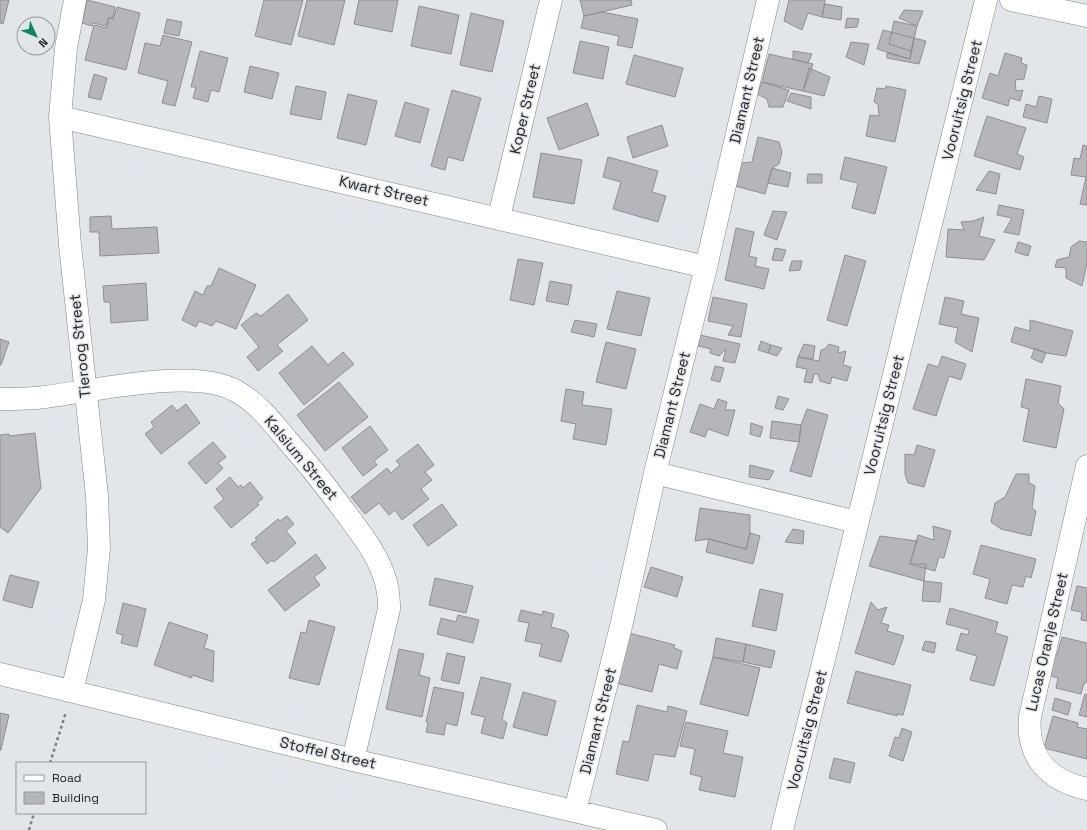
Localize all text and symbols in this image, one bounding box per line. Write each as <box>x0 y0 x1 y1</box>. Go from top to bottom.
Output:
north arrow <box>16 16 56 56</box>
street label: Diamant Street <box>725 34 768 145</box>
text: N <box>36 35 51 50</box>
street label: Vooruitsig Street <box>937 38 986 162</box>
street label: Koper Street <box>505 62 544 156</box>
street label: Kwart Street <box>337 171 431 210</box>
street label: Tieroog Street <box>65 293 94 399</box>
street label: Diamant Street <box>649 349 694 460</box>
street label: Vooruitsig Street <box>859 353 908 477</box>
street label: Kalsium Street <box>260 411 342 504</box>
street label: Lucas Oranje Street <box>1021 570 1072 713</box>
street label: Diamant Street <box>575 665 620 776</box>
street label: Vooruitsig Street <box>782 668 831 792</box>
street label: Stoffel Street <box>278 732 378 773</box>
legend <box>16 762 146 814</box>
text: Road <box>52 770 81 786</box>
text: Building <box>52 790 99 806</box>

